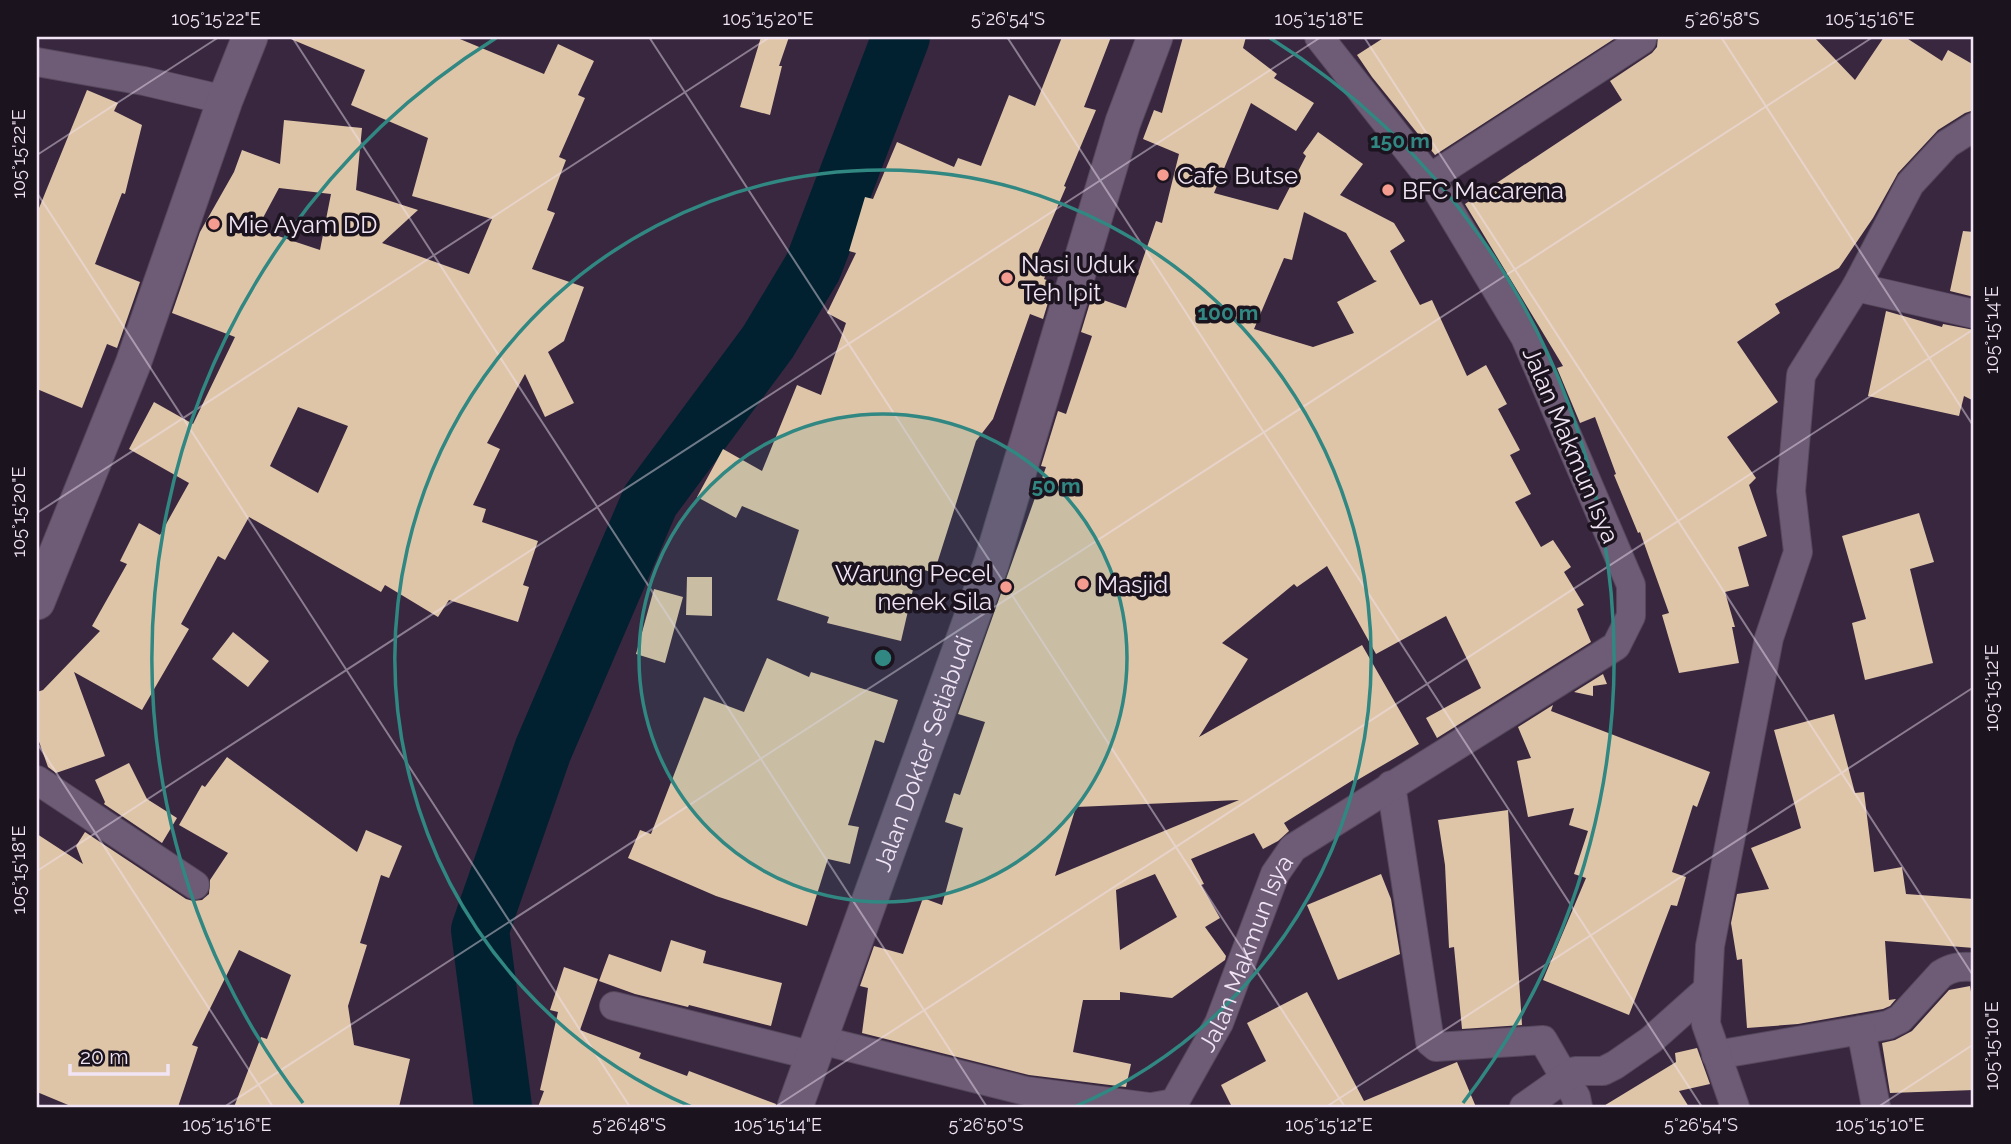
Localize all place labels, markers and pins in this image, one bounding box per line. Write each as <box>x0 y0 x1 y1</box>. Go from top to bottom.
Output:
place label: Cafe Butse <box>1177 161 1298 190</box>
marker: Cafe Butse <box>1155 167 1171 183</box>
place label: BFC Macarena <box>1402 176 1564 205</box>
marker: BFC Macarena <box>1380 182 1396 198</box>
place label: Mie Ayam DD <box>228 210 377 239</box>
marker: Mie Ayam DD <box>206 216 222 232</box>
place label: Nasi Uduk Teh Ipit <box>1021 250 1136 307</box>
marker: Nasi Uduk Teh Ipit <box>999 270 1015 286</box>
place label: Warung Pecel nenek Sila <box>835 559 992 616</box>
place label: Masjid <box>1097 570 1168 599</box>
marker: Masjid <box>1075 576 1091 592</box>
marker: Warung Pecel nenek Sila <box>998 579 1014 595</box>
centre of rings <box>871 646 895 670</box>

